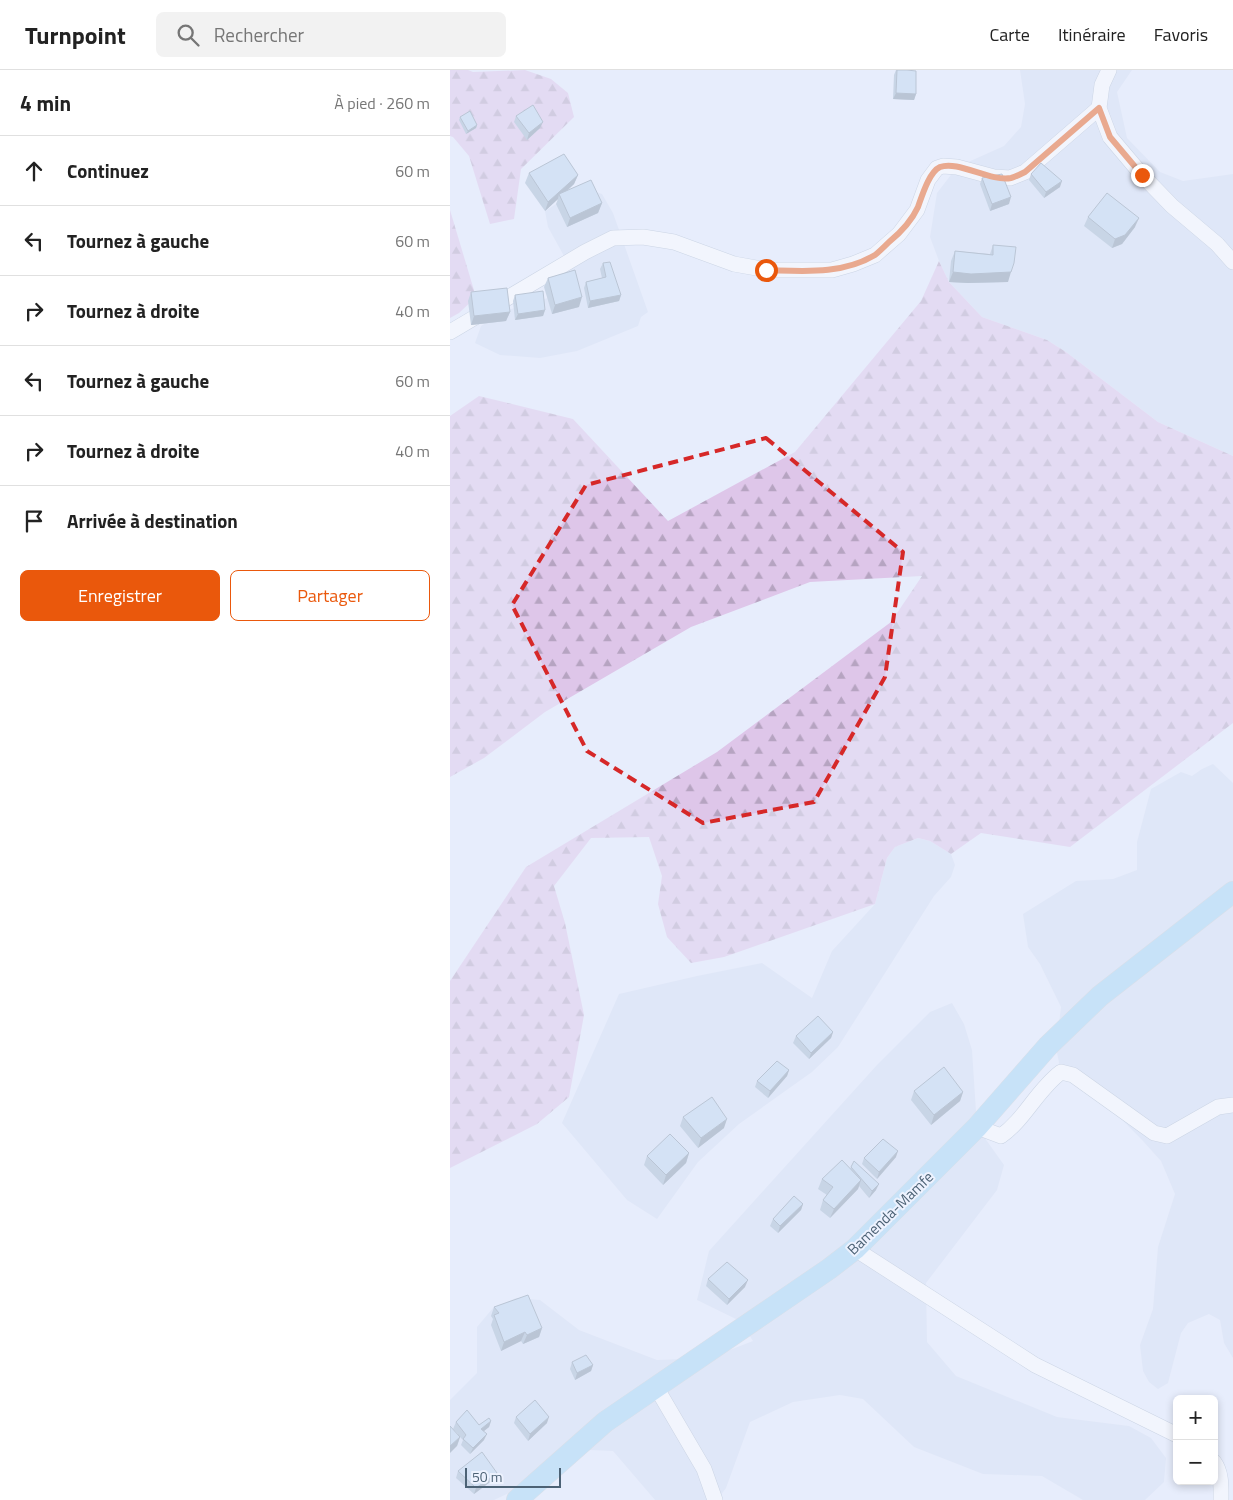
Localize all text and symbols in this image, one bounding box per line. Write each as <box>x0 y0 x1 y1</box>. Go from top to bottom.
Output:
search box <box>156 12 506 57</box>
text: Turnpoint <box>25 17 126 53</box>
text: Rechercher <box>214 20 304 49</box>
icon: search <box>174 21 202 49</box>
text: Carte <box>989 21 1030 48</box>
text: Itinéraire <box>1058 21 1126 48</box>
text: Favoris <box>1154 21 1208 48</box>
text: 4 min <box>20 87 71 119</box>
text: À pied · 260 m <box>334 91 430 115</box>
text: Continuez <box>67 156 149 185</box>
icon: ahead <box>20 157 48 185</box>
text: 60 m <box>395 159 430 183</box>
route end <box>1131 164 1154 187</box>
text: Tournez à gauche <box>67 226 209 255</box>
icon: left <box>20 227 48 255</box>
text: 60 m <box>395 229 430 253</box>
route start <box>755 259 778 282</box>
text: Tournez à droite <box>67 296 199 325</box>
icon: right <box>20 297 48 325</box>
text: 40 m <box>395 299 430 323</box>
text: Tournez à gauche <box>67 366 209 395</box>
icon: left <box>20 367 48 395</box>
text: 60 m <box>395 369 430 393</box>
text: Tournez à droite <box>67 436 199 465</box>
icon: right <box>20 437 48 465</box>
text: 40 m <box>395 439 430 463</box>
text: Arrivée à destination <box>67 506 238 535</box>
icon: arrive <box>20 507 48 535</box>
button: Enregistrer <box>20 570 220 621</box>
button: Partager <box>230 570 430 621</box>
street label: Bamenda-Mamfe <box>842 1166 938 1260</box>
map controls <box>1173 1395 1218 1485</box>
button: + <box>1173 1395 1218 1440</box>
button: − <box>1173 1440 1218 1485</box>
scale bar <box>465 1465 561 1488</box>
text: 50 m <box>472 1466 502 1487</box>

